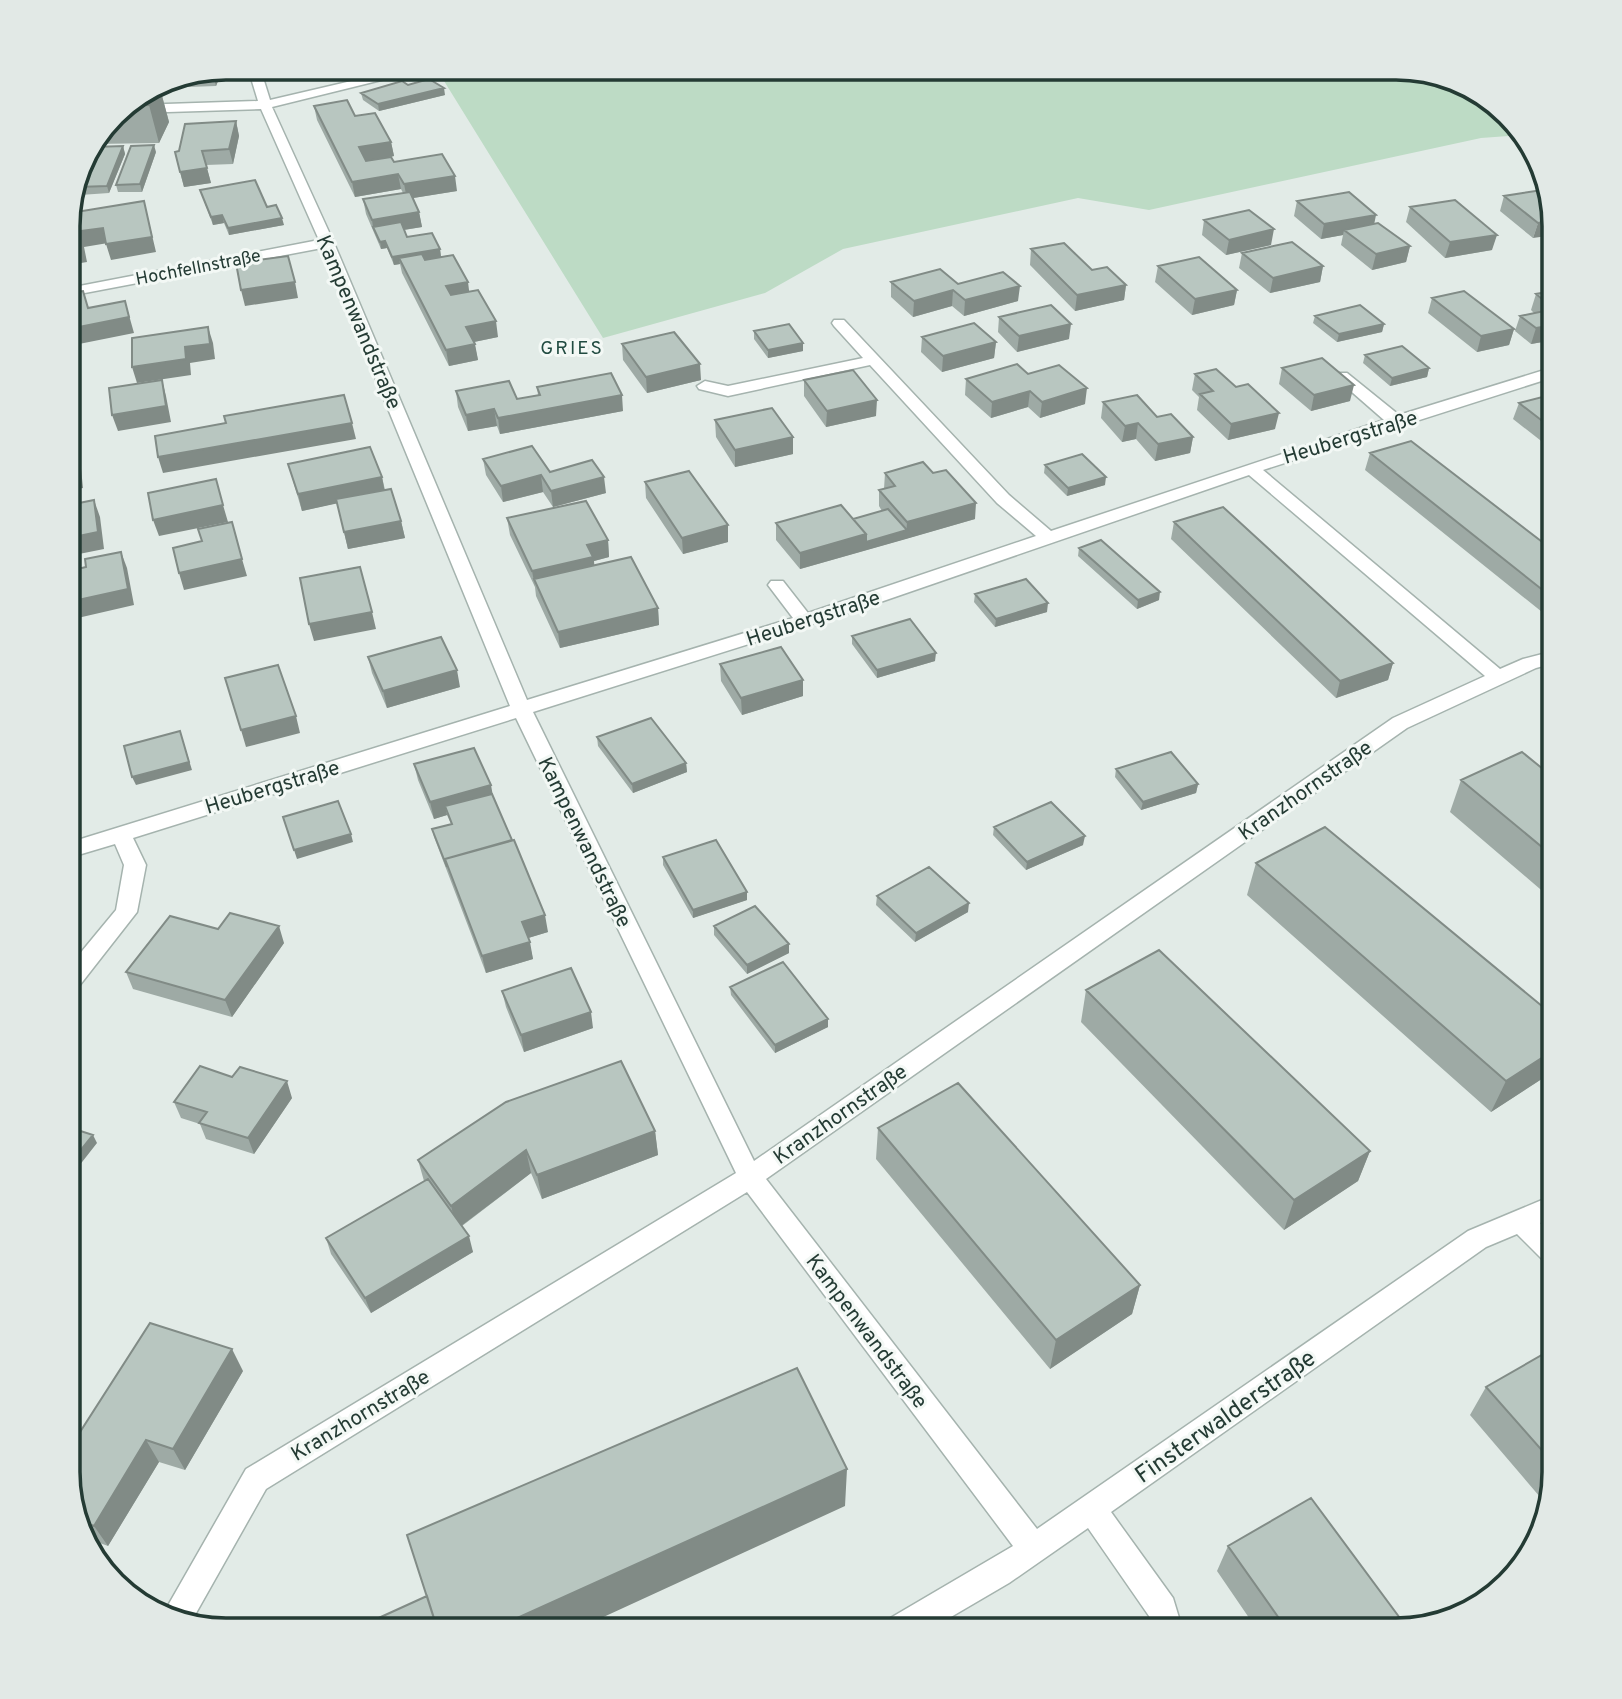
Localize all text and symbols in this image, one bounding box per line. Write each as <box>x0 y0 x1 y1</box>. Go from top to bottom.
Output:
street label: Kampenwandstraße <box>309 231 407 414</box>
street label: Hochfellnstraße <box>134 245 263 292</box>
district label: GRIES <box>540 337 604 361</box>
street label: Heubergstraße <box>1280 405 1421 472</box>
street label: Heubergstraße <box>743 585 884 654</box>
street label: Kranzhornstraße <box>1234 735 1378 847</box>
street label: Kampenwandstraße <box>531 753 637 932</box>
street label: Heubergstraße <box>202 755 343 822</box>
street label: Kranzhornstraße <box>769 1059 913 1171</box>
street label: Kampenwandstraße <box>799 1249 933 1415</box>
street label: Finsterwalderstraße <box>1130 1344 1322 1491</box>
street label: Kranzhornstraße <box>286 1364 435 1468</box>

